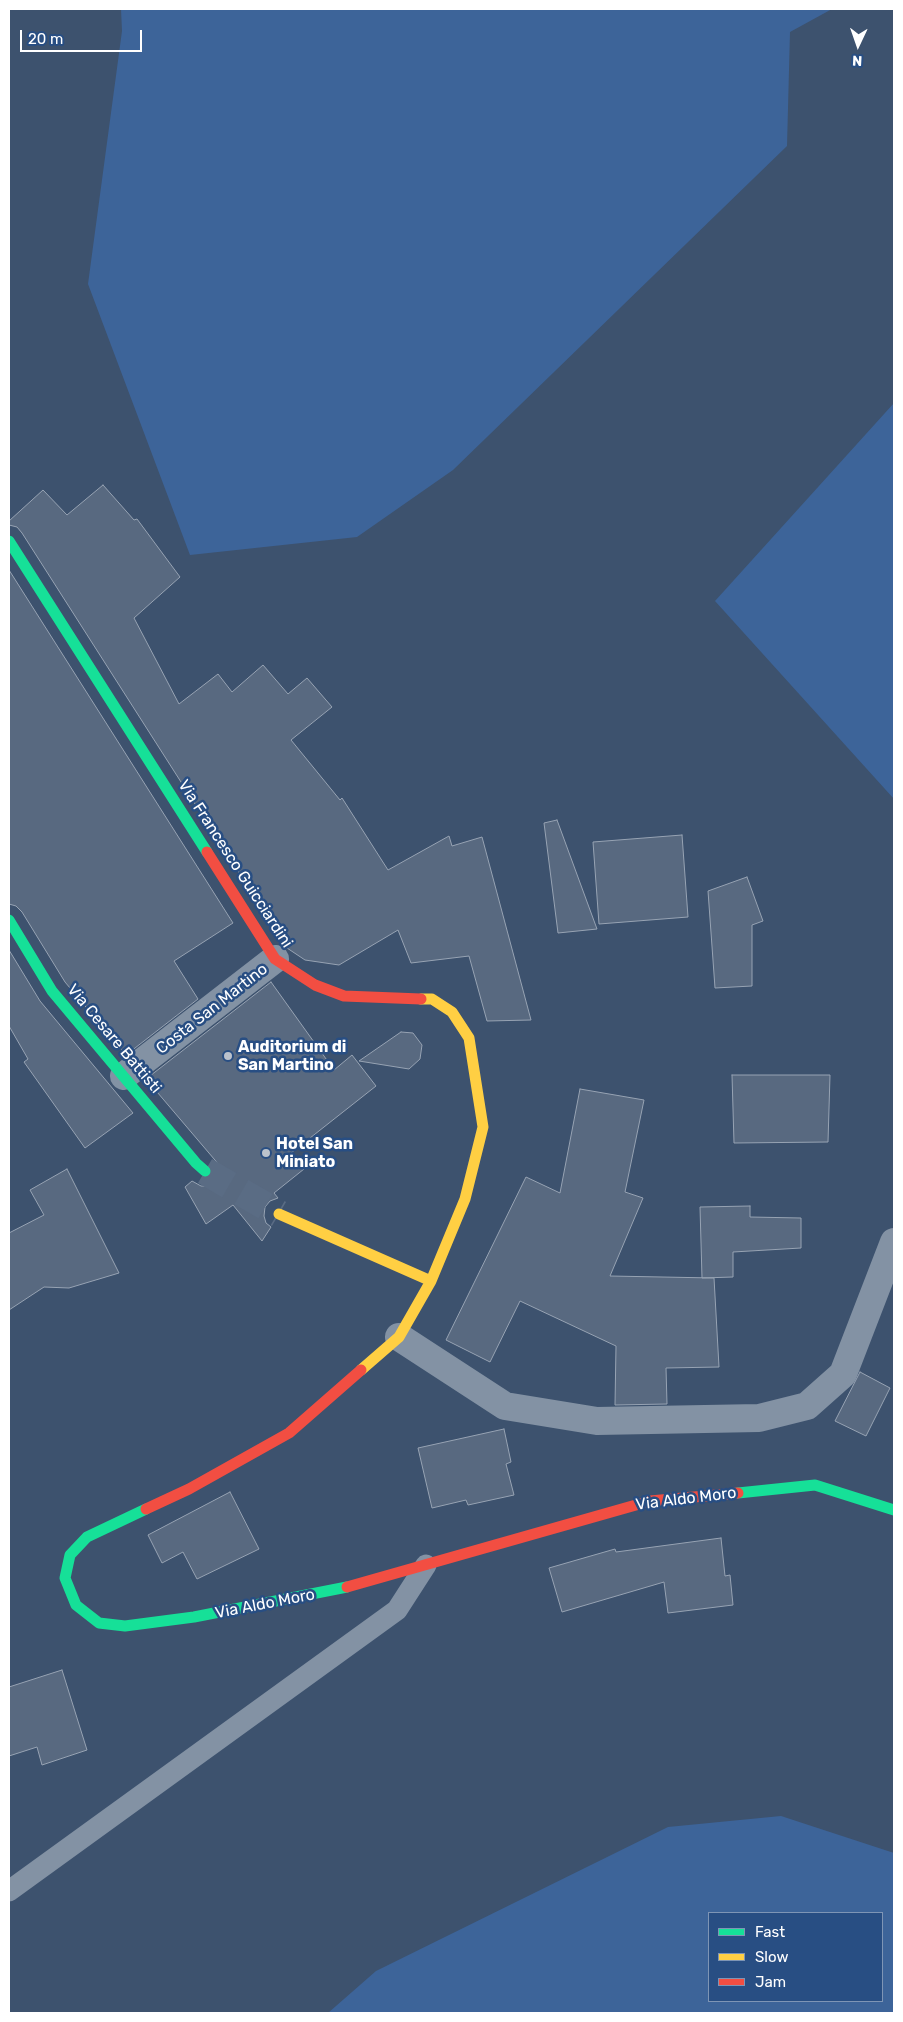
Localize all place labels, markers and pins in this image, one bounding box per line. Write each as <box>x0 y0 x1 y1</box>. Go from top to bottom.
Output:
place label: Auditorium di San Martino <box>238 1037 346 1075</box>
marker: Auditorium di San Martino <box>222 1050 234 1062</box>
place label: Hotel San Miniato <box>276 1134 353 1172</box>
marker: Hotel San Miniato <box>260 1147 272 1159</box>

